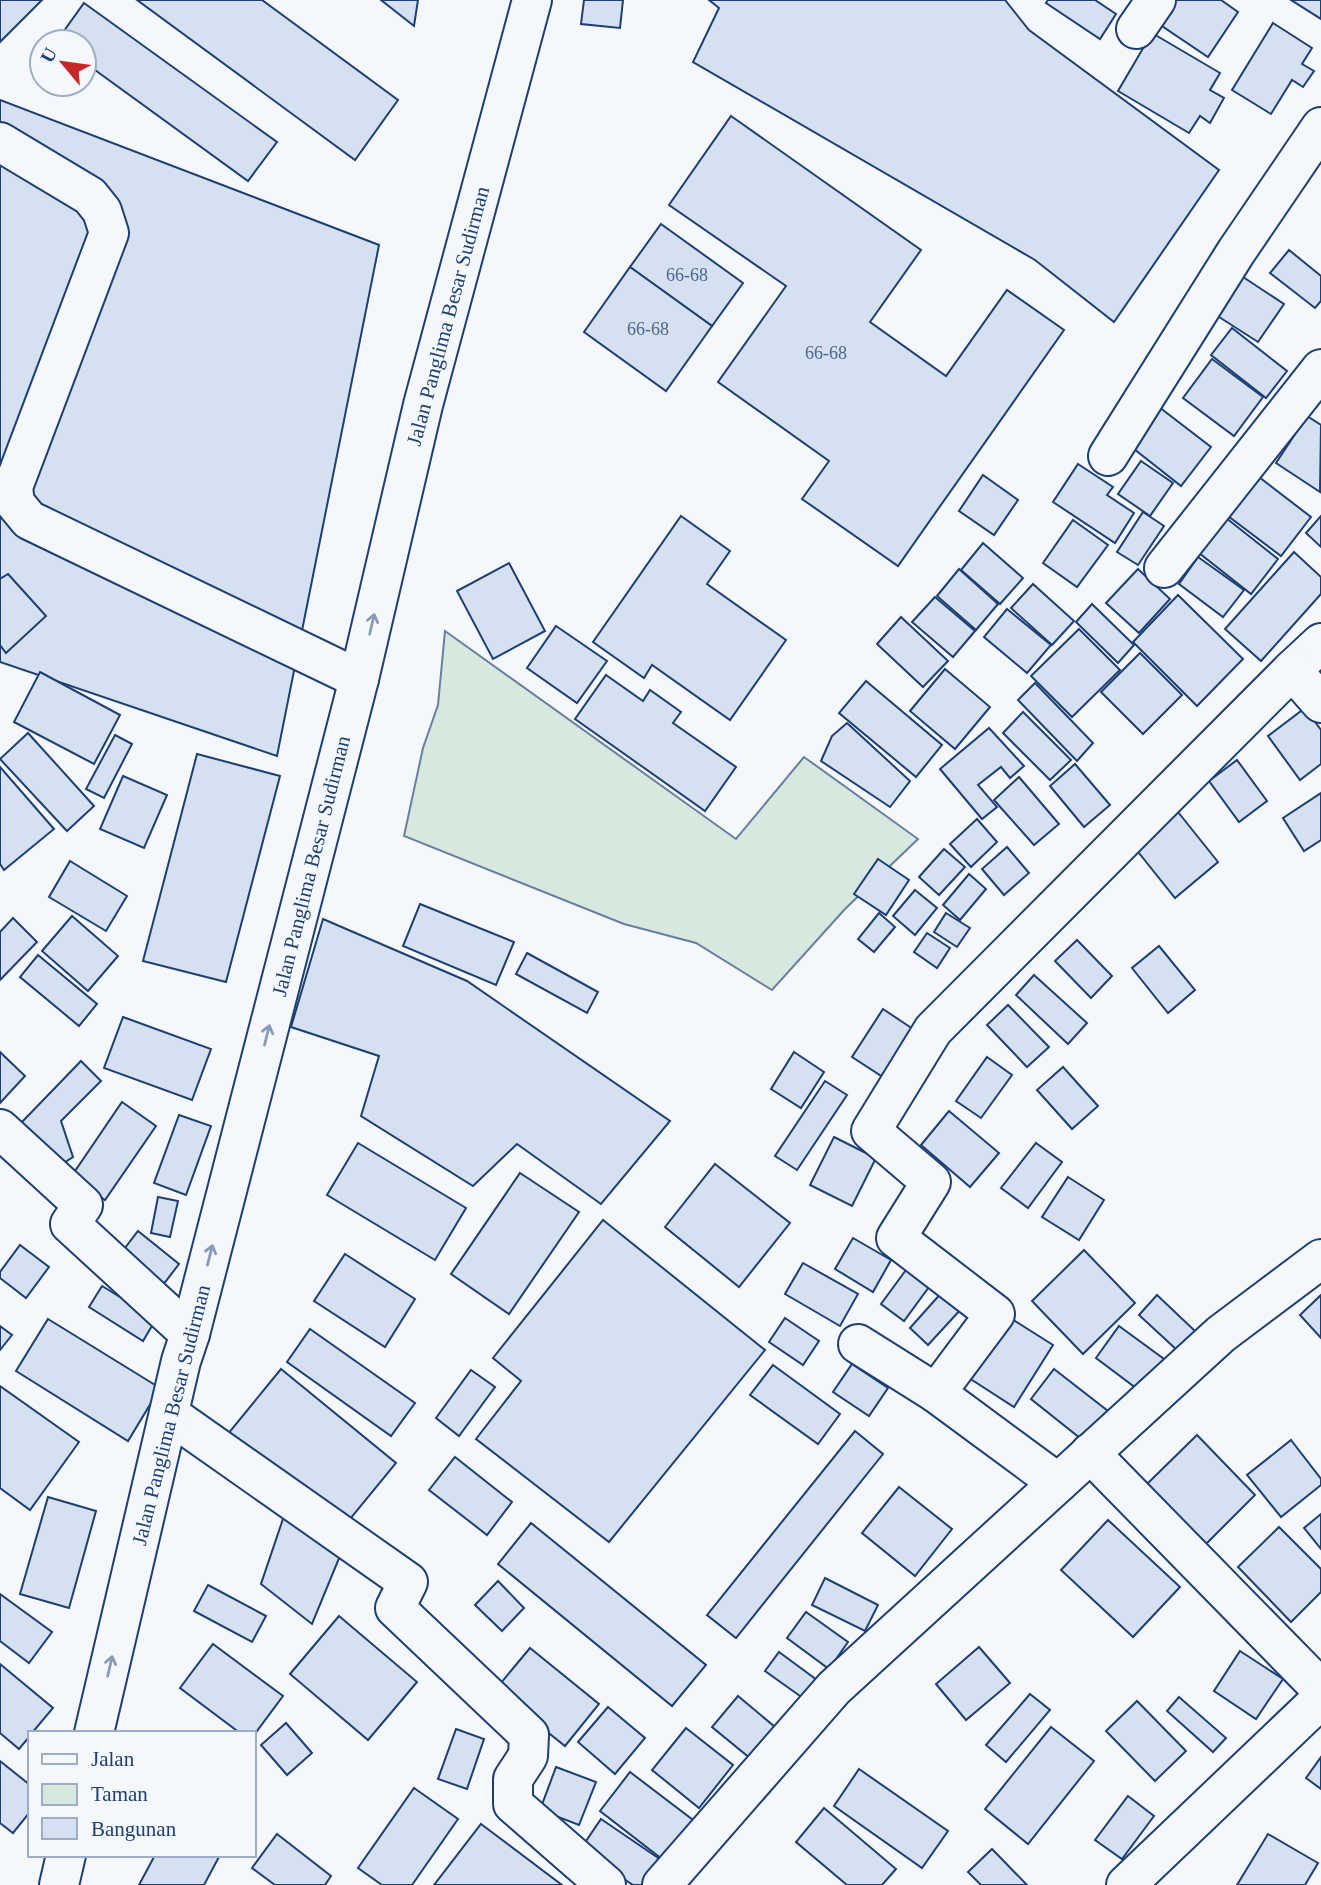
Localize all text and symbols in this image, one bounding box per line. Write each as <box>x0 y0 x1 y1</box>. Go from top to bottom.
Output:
north arrow <box>28 28 98 98</box>
text: U <box>36 44 61 66</box>
street label: Jalan Panglima Besar Sudirman <box>402 183 494 448</box>
house number: 66-68 <box>666 265 708 285</box>
house number: 66-68 <box>627 319 669 339</box>
house number: 66-68 <box>805 343 847 363</box>
one-way arrow <box>365 613 379 636</box>
street label: Jalan Panglima Besar Sudirman <box>267 733 355 999</box>
one-way arrow <box>261 1024 274 1047</box>
one-way arrow <box>205 1244 218 1266</box>
street label: Jalan Panglima Besar Sudirman <box>127 1282 215 1548</box>
one-way arrow <box>104 1655 117 1678</box>
legend <box>28 1731 256 1857</box>
text: Jalan <box>91 1747 135 1771</box>
text: Taman <box>91 1782 148 1806</box>
text: Bangunan <box>91 1817 177 1841</box>

